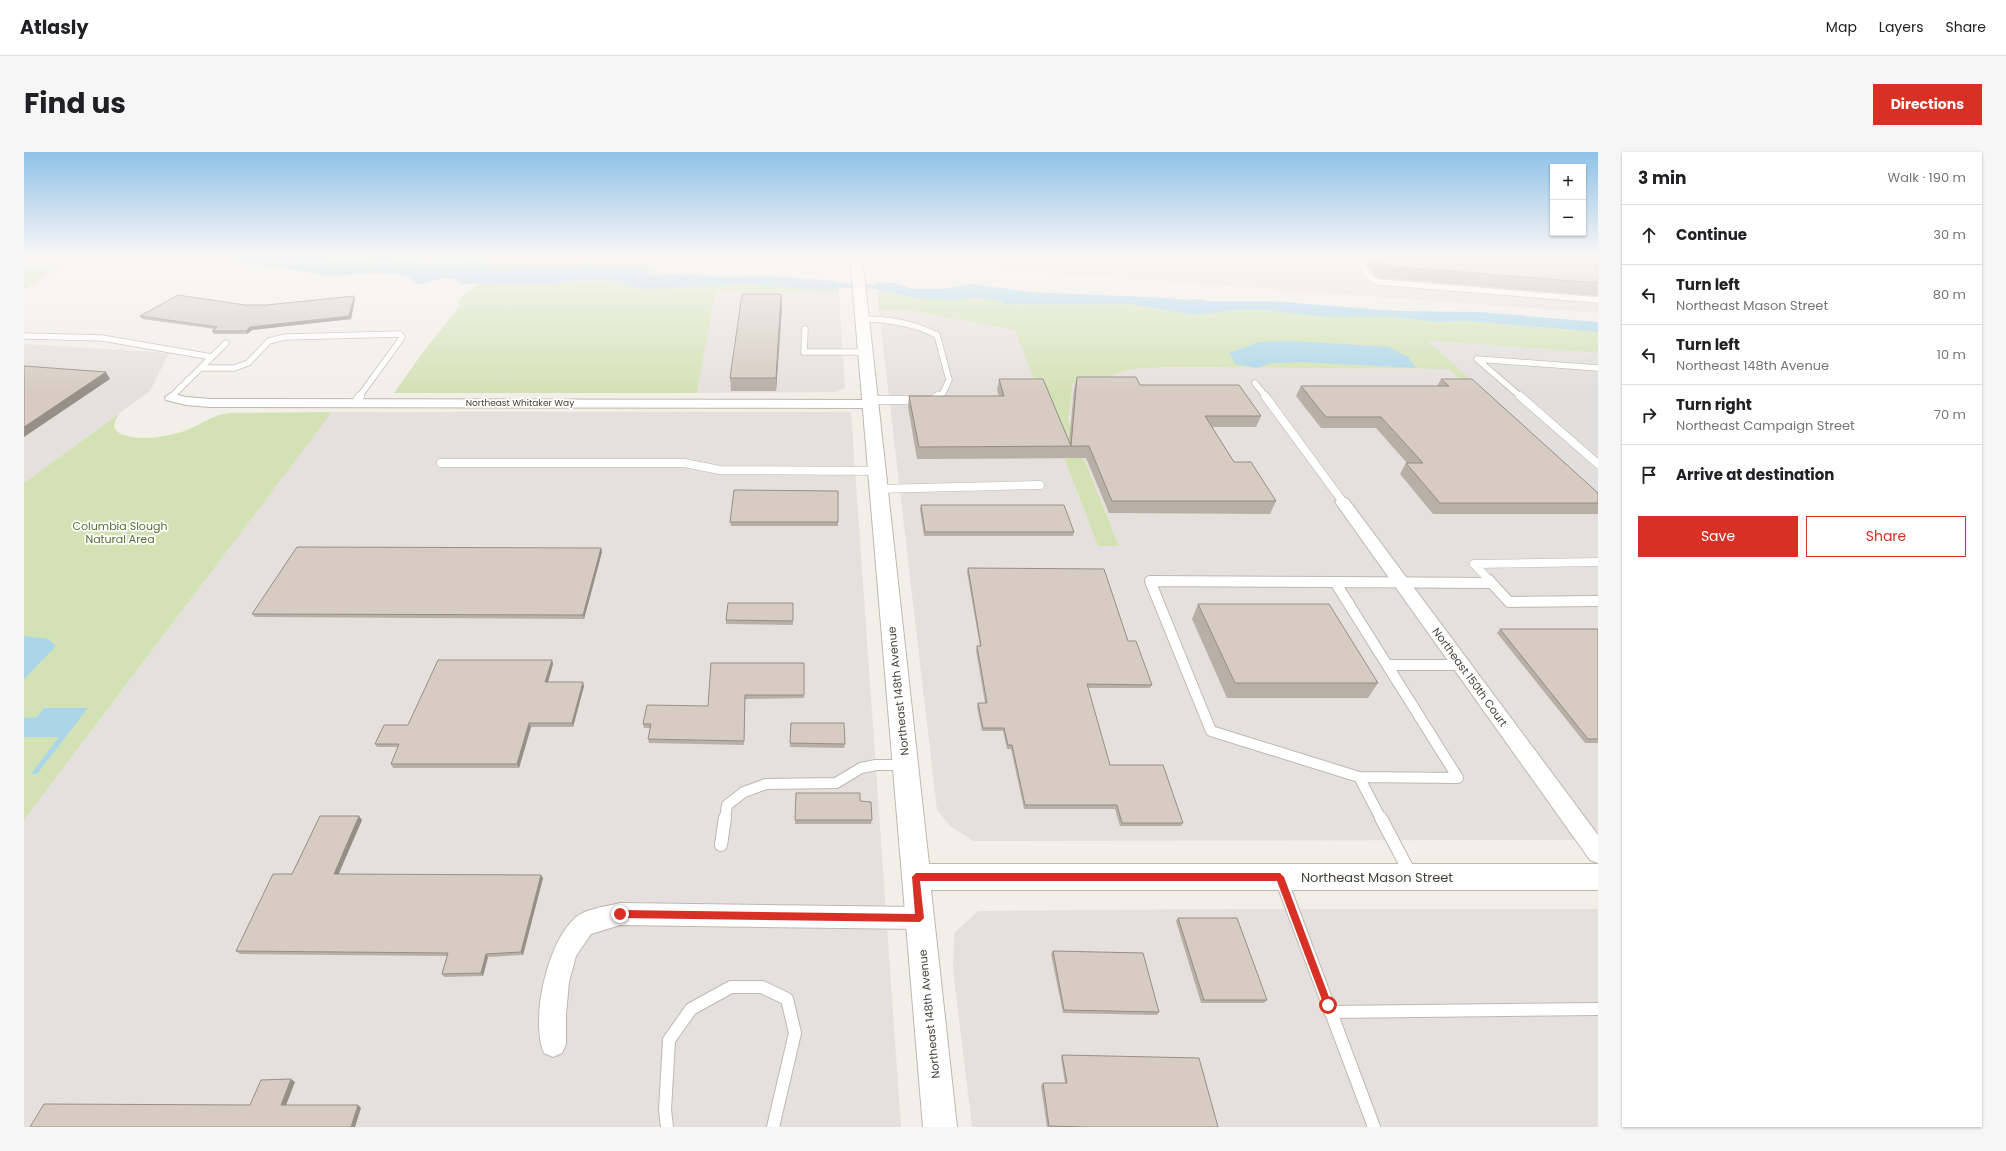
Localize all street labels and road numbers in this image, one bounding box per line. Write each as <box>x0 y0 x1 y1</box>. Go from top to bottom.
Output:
street label: Northeast Whitaker Way <box>466 397 574 409</box>
street label: Northeast 150th Court <box>1429 624 1511 730</box>
street label: Northeast 148th Avenue <box>883 626 913 756</box>
street label: Northeast Mason Street <box>1301 868 1453 887</box>
street label: Northeast 148th Avenue <box>914 949 944 1079</box>

